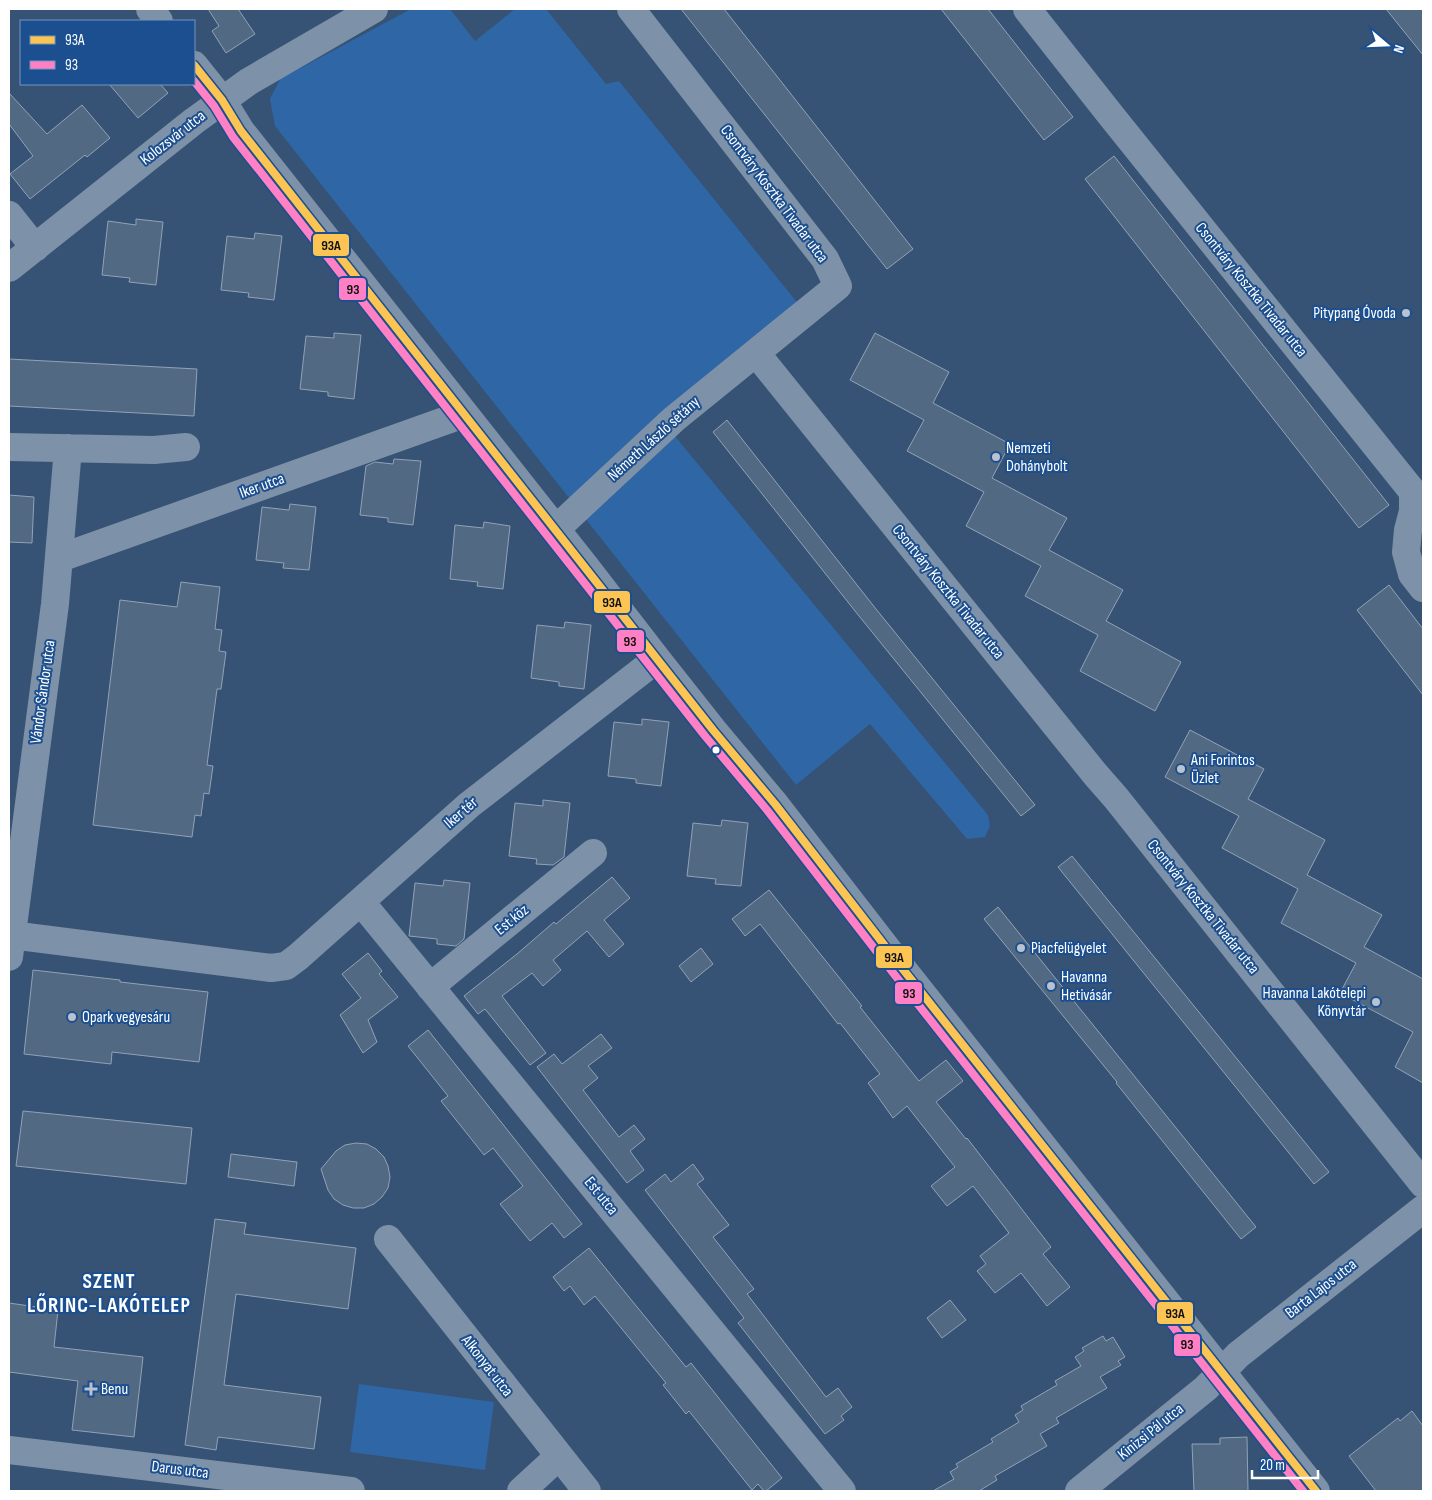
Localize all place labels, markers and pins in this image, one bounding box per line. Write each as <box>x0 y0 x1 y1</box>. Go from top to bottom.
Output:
place label: Pitypang Óvoda <box>1313 304 1396 323</box>
marker: Pitypang Óvoda <box>1400 307 1412 319</box>
place label: Nemzeti Dohánybolt <box>1006 439 1068 476</box>
marker: Nemzeti Dohánybolt <box>990 451 1002 463</box>
unlabelled marker <box>711 745 721 755</box>
place label: Ani Forintos Üzlet <box>1190 751 1255 788</box>
marker: Ani Forintos Üzlet <box>1175 763 1187 775</box>
place label: Piacfelügyelet <box>1031 939 1107 958</box>
marker: Piacfelügyelet <box>1015 942 1027 954</box>
place label: Havanna Hetivásár <box>1061 968 1112 1005</box>
marker: Havanna Hetivásár <box>1045 980 1057 992</box>
place label: Havanna Lakótelepi Könyvtár <box>1263 984 1366 1021</box>
marker: Havanna Lakótelepi Könyvtár <box>1370 996 1382 1008</box>
place label: Opark vegyesáru <box>82 1008 170 1027</box>
marker: Opark vegyesáru <box>66 1011 78 1023</box>
place label: Benu <box>101 1380 128 1399</box>
marker: Benu <box>85 1383 97 1395</box>

